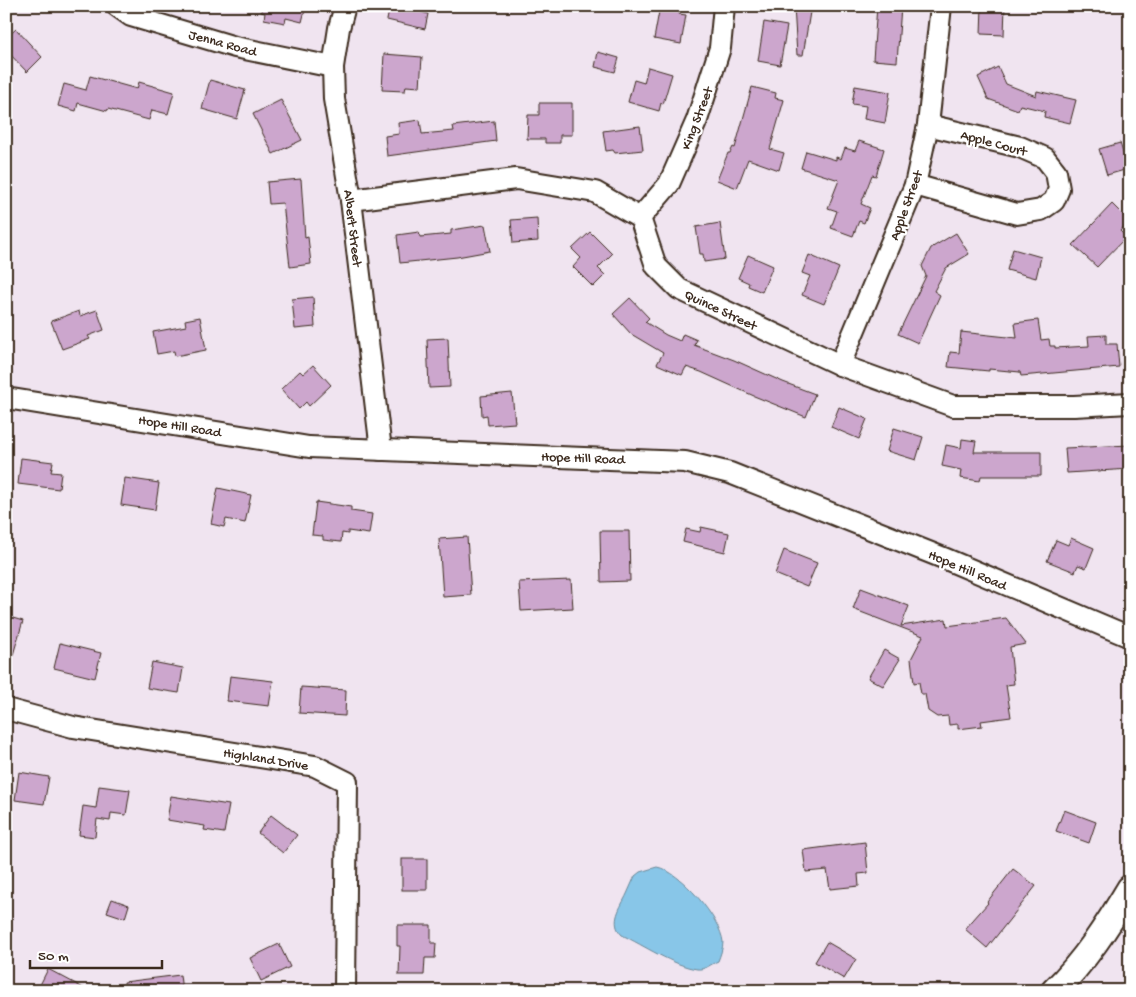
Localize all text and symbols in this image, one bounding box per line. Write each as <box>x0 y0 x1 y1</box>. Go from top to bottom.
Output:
street label: Jenna Road <box>187 27 260 62</box>
street label: King Street <box>679 84 719 153</box>
street label: Apple Court <box>958 127 1030 162</box>
street label: Apple Street <box>887 167 928 243</box>
street label: Albert Street <box>338 189 365 269</box>
street label: Quince Street <box>681 287 760 336</box>
street label: Hope Hill Road <box>137 413 224 443</box>
street label: Hope Hill Road <box>541 450 627 470</box>
street label: Hope Hill Road <box>925 547 1011 596</box>
street label: Highland Drive <box>222 745 310 776</box>
scale bar <box>30 937 162 969</box>
text: 50 m <box>38 948 69 966</box>

